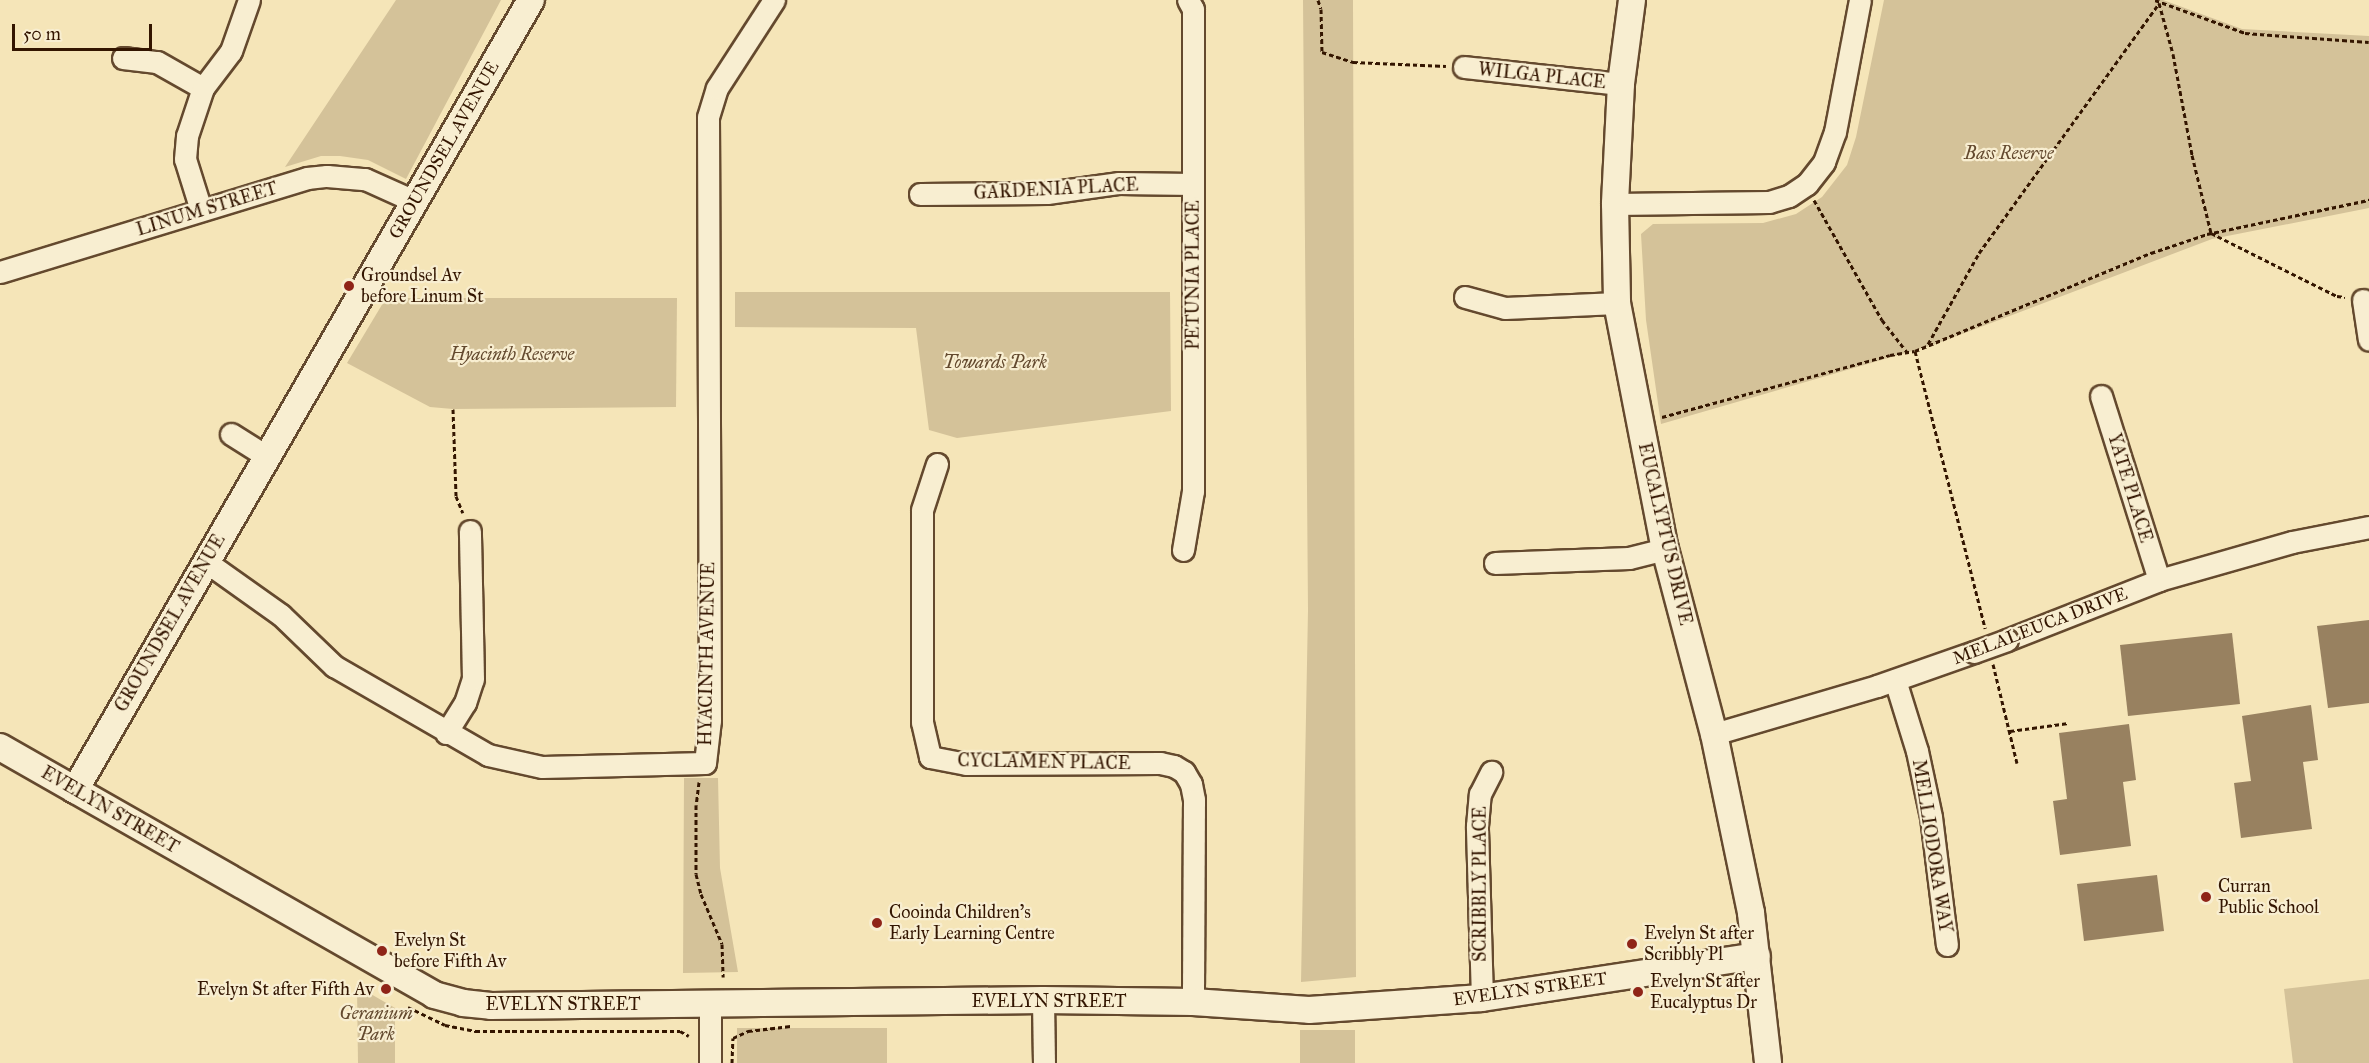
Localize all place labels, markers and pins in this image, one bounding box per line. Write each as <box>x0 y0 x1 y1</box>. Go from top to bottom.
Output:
place label: Groundsel Av before Linum St <box>361 265 484 308</box>
marker: Groundsel Av before Linum St <box>342 279 356 293</box>
place label: Curran Public School <box>2218 876 2319 918</box>
marker: Curran Public School <box>2199 890 2213 904</box>
place label: Cooinda Children’s Early Learning Centre <box>889 902 1055 944</box>
marker: Cooinda Children’s Early Learning Centre <box>870 916 884 930</box>
place label: Evelyn St after Scribbly Pl <box>1644 923 1754 966</box>
place label: Evelyn St before Fifth Av <box>394 930 506 972</box>
marker: Evelyn St after Scribbly Pl <box>1625 937 1639 951</box>
marker: Evelyn St before Fifth Av <box>375 944 389 958</box>
place label: Evelyn St after Eucalyptus Dr <box>1650 971 1760 1014</box>
place label: Evelyn St after Fifth Av <box>197 978 374 1000</box>
marker: Evelyn St after Fifth Av <box>379 982 393 996</box>
marker: Evelyn St after Eucalyptus Dr <box>1631 985 1645 999</box>

